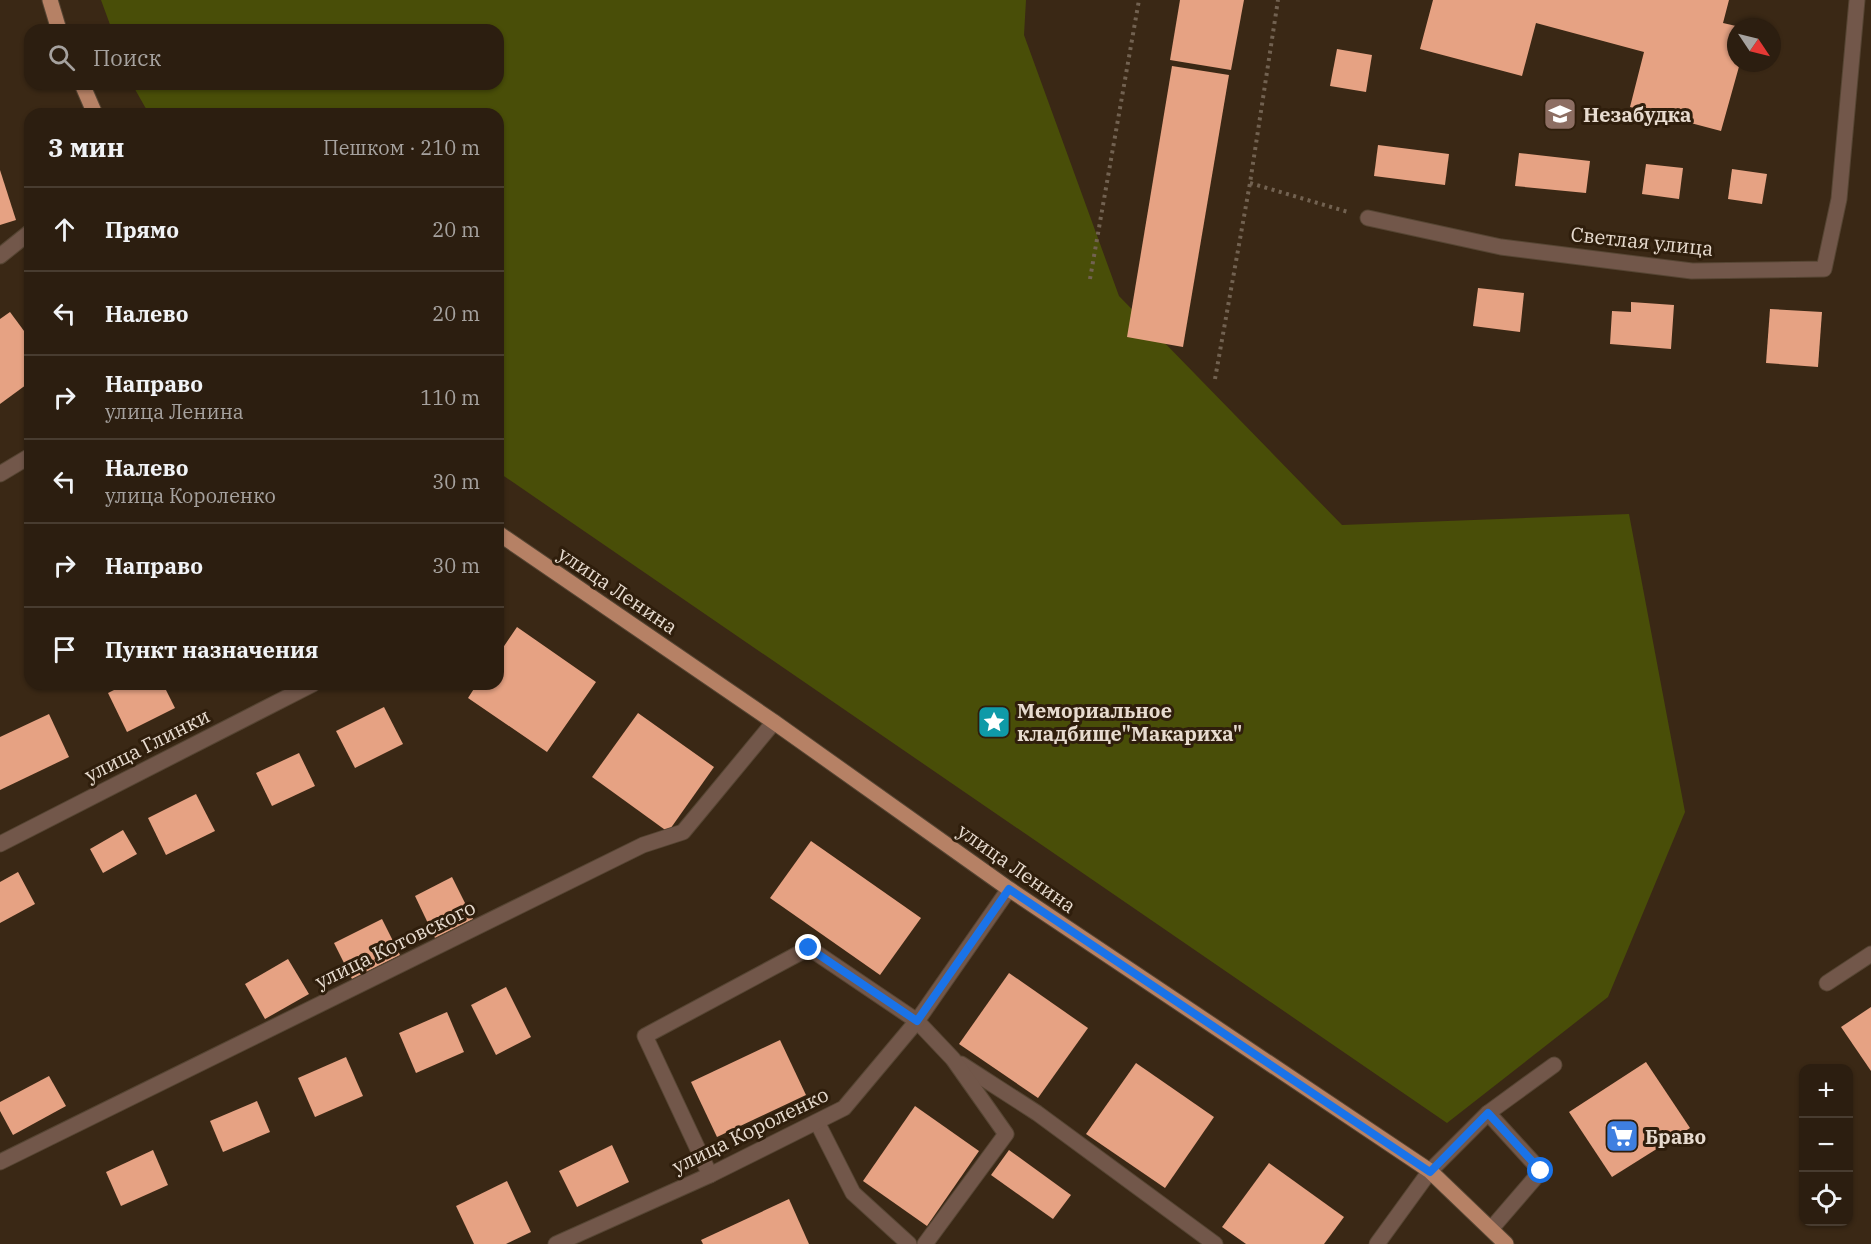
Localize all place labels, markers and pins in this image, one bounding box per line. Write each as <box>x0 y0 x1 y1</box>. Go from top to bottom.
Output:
school or university icon: Незабудка <box>1542 96 1578 132</box>
place label: Незабудка <box>1583 101 1691 128</box>
place label: Мемориальное кладбище"Макариха" <box>1017 697 1242 747</box>
place icon: Мемориальное кладбище"Макариха" <box>976 704 1012 740</box>
supermarket icon: Браво <box>1604 1118 1640 1154</box>
place label: Браво <box>1645 1123 1706 1150</box>

